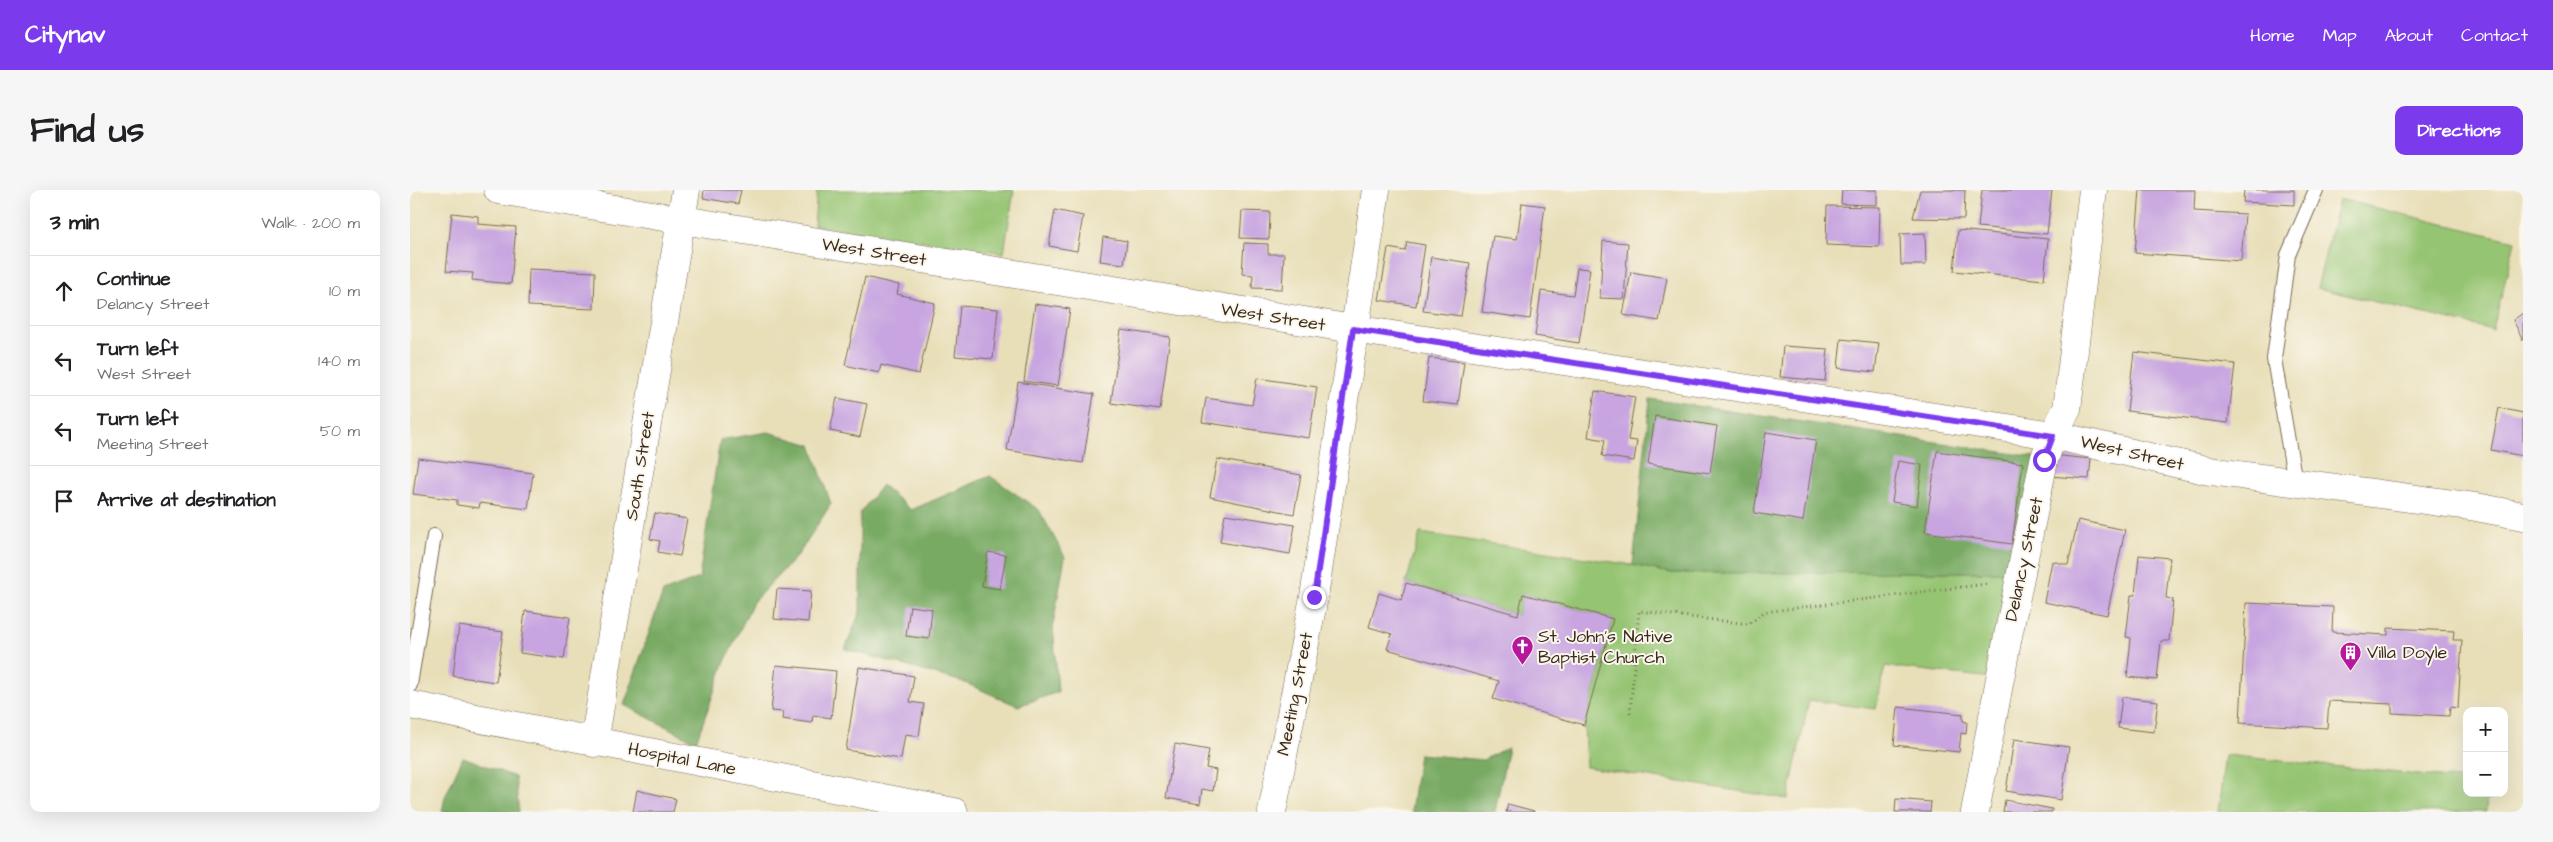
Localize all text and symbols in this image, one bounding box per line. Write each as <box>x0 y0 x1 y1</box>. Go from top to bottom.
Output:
text: Citynav <box>25 18 105 52</box>
text: Home <box>2250 23 2295 48</box>
text: Map <box>2323 23 2357 48</box>
text: About <box>2385 23 2433 48</box>
text: Contact <box>2461 23 2528 48</box>
text: Find us <box>30 106 144 155</box>
button: Directions <box>2395 106 2523 155</box>
text: 3 min <box>50 208 99 237</box>
text: Walk · 200 m <box>261 212 360 234</box>
street label: West Street <box>820 231 929 273</box>
text: Continue <box>97 266 171 293</box>
icon: ahead <box>50 277 78 305</box>
text: 10 m <box>329 280 360 302</box>
text: Delancy Street <box>97 293 209 315</box>
street label: West Street <box>1219 296 1328 338</box>
text: Turn left <box>97 336 178 363</box>
icon: left <box>50 347 78 375</box>
text: 140 m <box>318 350 360 372</box>
text: West Street <box>97 363 191 385</box>
text: Turn left <box>97 406 178 433</box>
street label: South Street <box>619 409 661 522</box>
icon: left <box>50 417 78 445</box>
text: 50 m <box>320 420 360 442</box>
street label: West Street <box>2078 429 2187 477</box>
text: Meeting Street <box>97 433 208 455</box>
route start <box>2033 449 2056 472</box>
icon: arrive <box>50 487 78 515</box>
text: Arrive at destination <box>97 487 276 514</box>
street label: Delancy Street <box>1999 494 2050 624</box>
route end <box>1303 586 1326 609</box>
place label: St. John's Native Baptist Church <box>1538 624 1673 670</box>
street label: Meeting Street <box>1271 629 1320 758</box>
church icon: St. John's Native Baptist Church <box>1510 634 1534 665</box>
building icon: Villa Doyle <box>2339 640 2363 671</box>
place label: Villa Doyle <box>2367 640 2448 666</box>
map controls <box>2463 707 2508 797</box>
button: + <box>2463 707 2508 752</box>
street label: Hospital Lane <box>626 736 738 782</box>
button: − <box>2463 752 2508 797</box>

